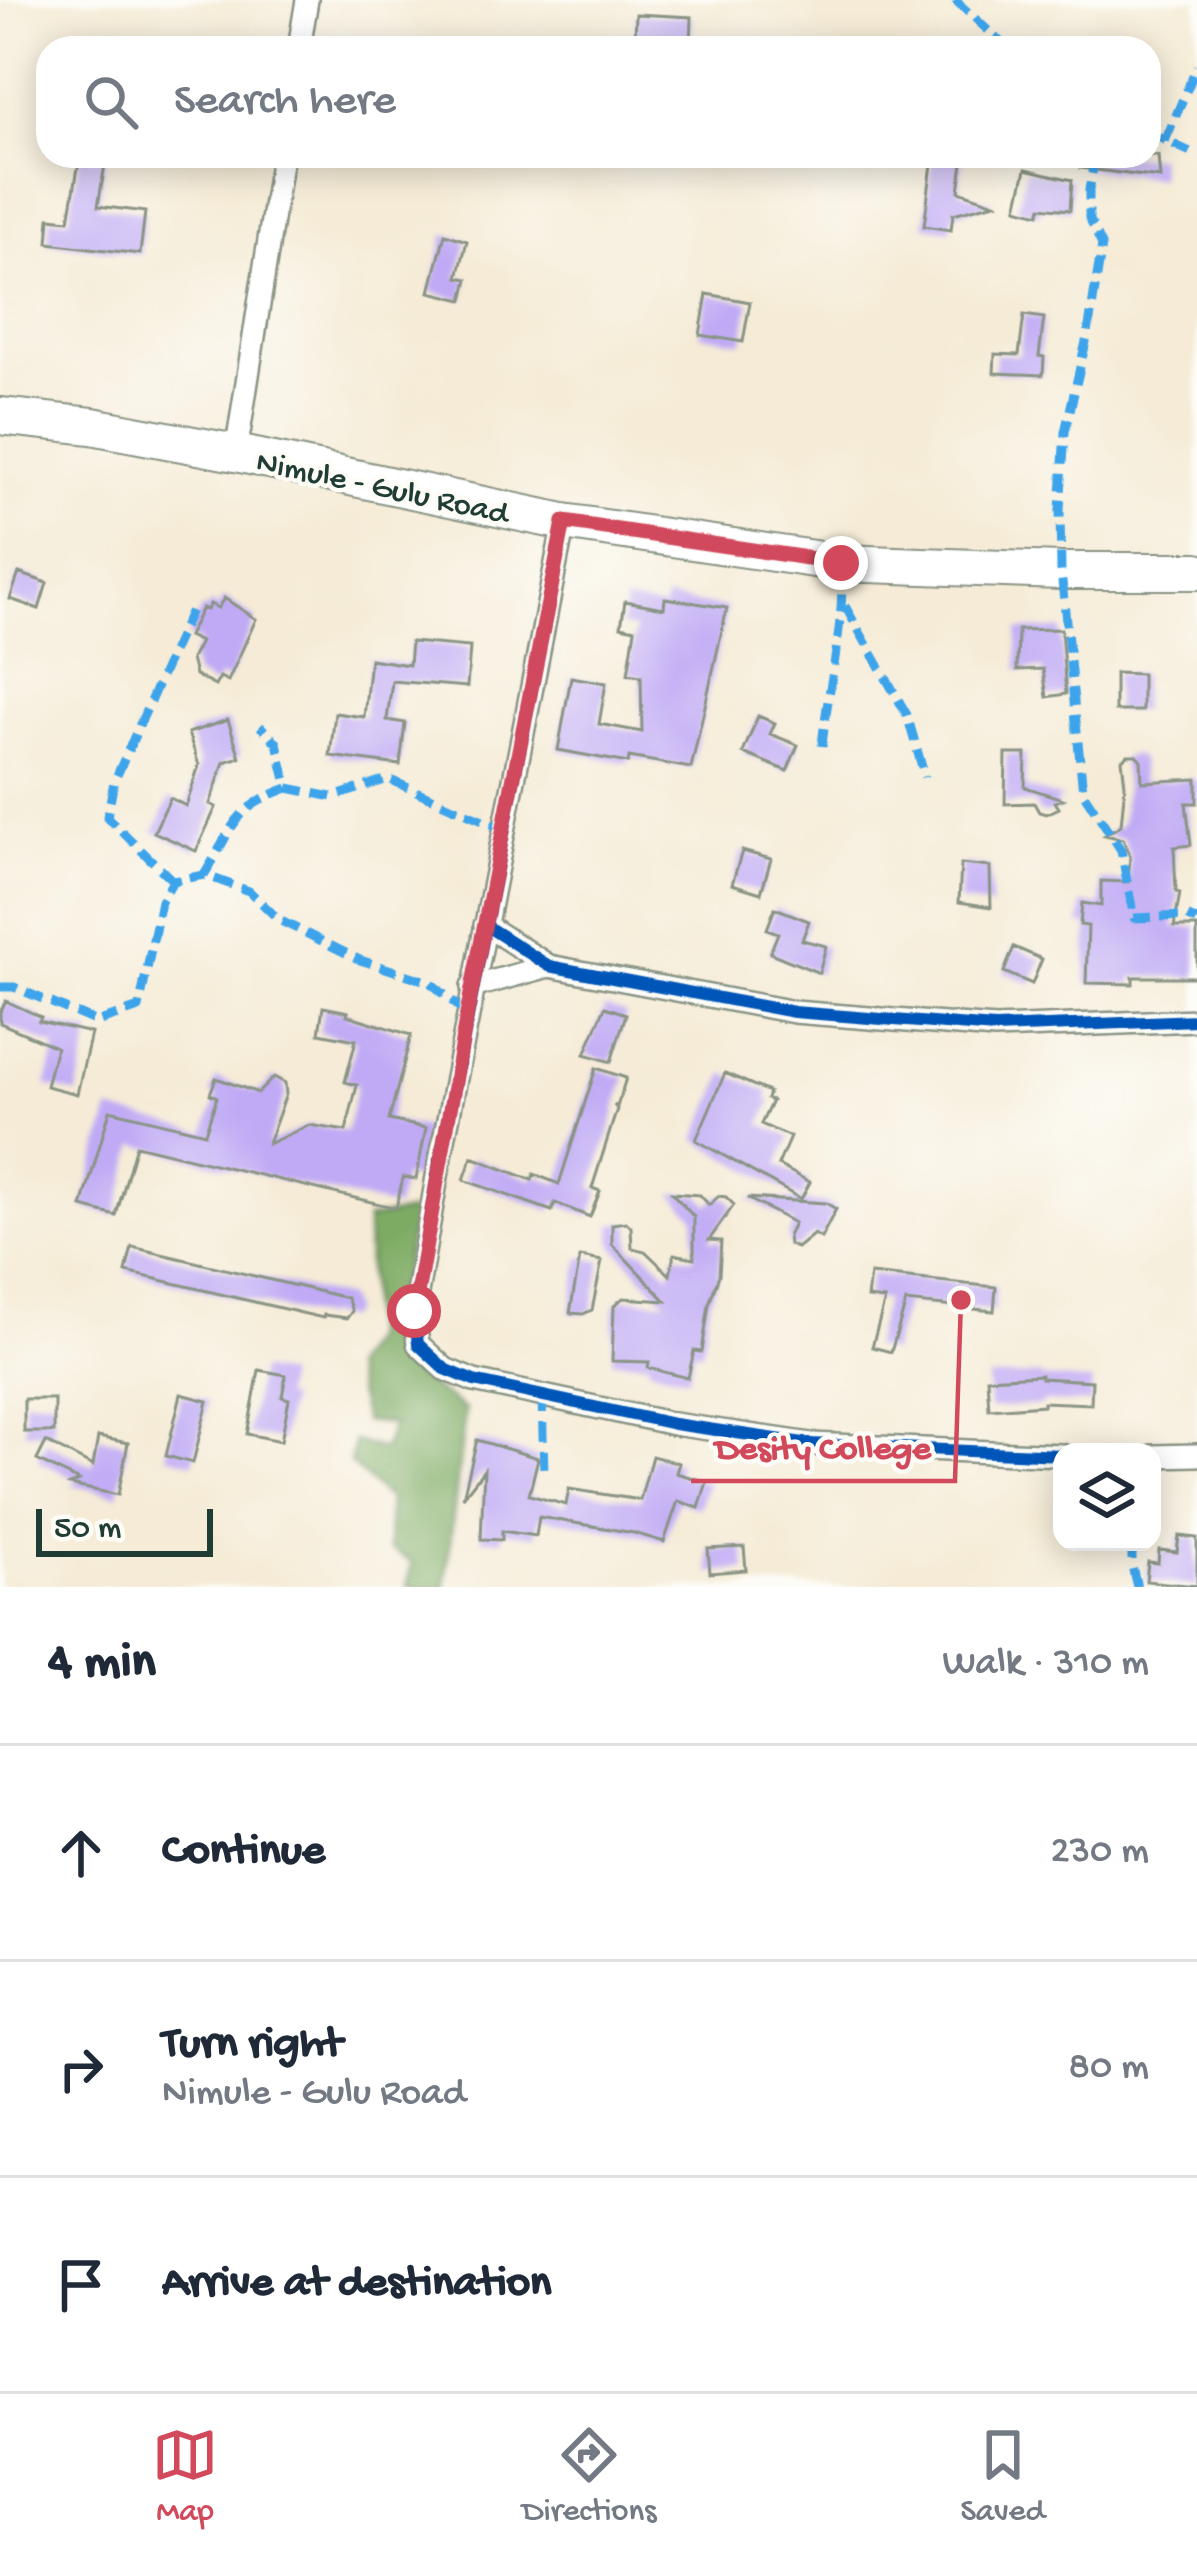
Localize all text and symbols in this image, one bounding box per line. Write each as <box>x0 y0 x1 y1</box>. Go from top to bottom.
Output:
search box <box>36 36 1161 168</box>
icon: search <box>78 69 144 135</box>
text: Search here <box>174 76 396 129</box>
street label: Nimule - Gulu Road <box>252 445 514 536</box>
route end <box>814 536 868 590</box>
route start <box>387 1284 441 1338</box>
callout: Desity College <box>691 1409 955 1481</box>
text: Desity College <box>712 1430 932 1473</box>
map controls <box>1053 1443 1161 1551</box>
button: layers <box>1053 1443 1161 1551</box>
scale bar <box>36 1503 213 1556</box>
text: 50 m <box>54 1511 121 1549</box>
text: 4 min <box>48 1635 156 1695</box>
text: Walk · 310 m <box>942 1642 1149 1688</box>
icon: ahead <box>48 1820 114 1886</box>
text: Continue <box>162 1826 325 1879</box>
text: 230 m <box>1051 1830 1149 1876</box>
text: Turn right <box>162 2019 342 2072</box>
icon: right <box>48 2036 114 2102</box>
text: 80 m <box>1069 2046 1149 2092</box>
text: Nimule - Gulu Road <box>162 2072 466 2118</box>
icon: arrive <box>48 2252 114 2318</box>
text: Arrive at destination <box>162 2258 551 2311</box>
tab: Map <box>152 2422 218 2532</box>
tab: Directions <box>522 2422 656 2532</box>
tab: Saved <box>960 2422 1045 2532</box>

